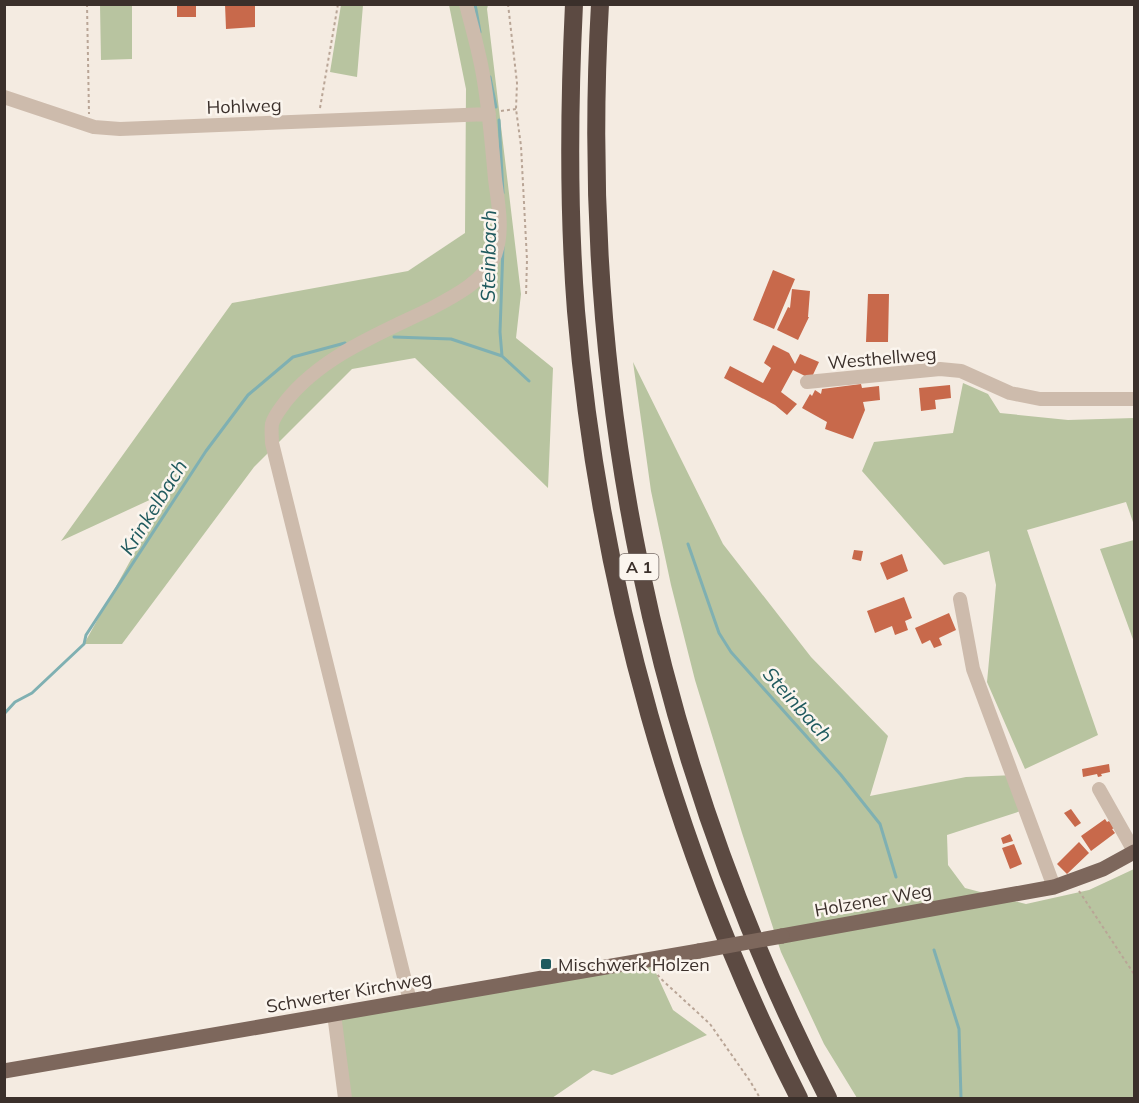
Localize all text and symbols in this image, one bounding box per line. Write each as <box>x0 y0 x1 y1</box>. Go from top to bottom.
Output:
street label: Hohlweg <box>206 93 282 119</box>
water label: Steinbach <box>475 210 501 302</box>
street label: Westhellweg <box>827 342 937 374</box>
water label: Krinkelbach <box>114 455 192 559</box>
road number: A 1 <box>620 554 658 580</box>
water label: Steinbach <box>758 661 838 747</box>
street label: Holzener Weg <box>813 878 933 922</box>
place label: Mischwerk Holzen <box>558 953 710 976</box>
marker: Mischwerk Holzen <box>539 957 553 971</box>
street label: Schwerter Kirchweg <box>264 966 434 1018</box>

